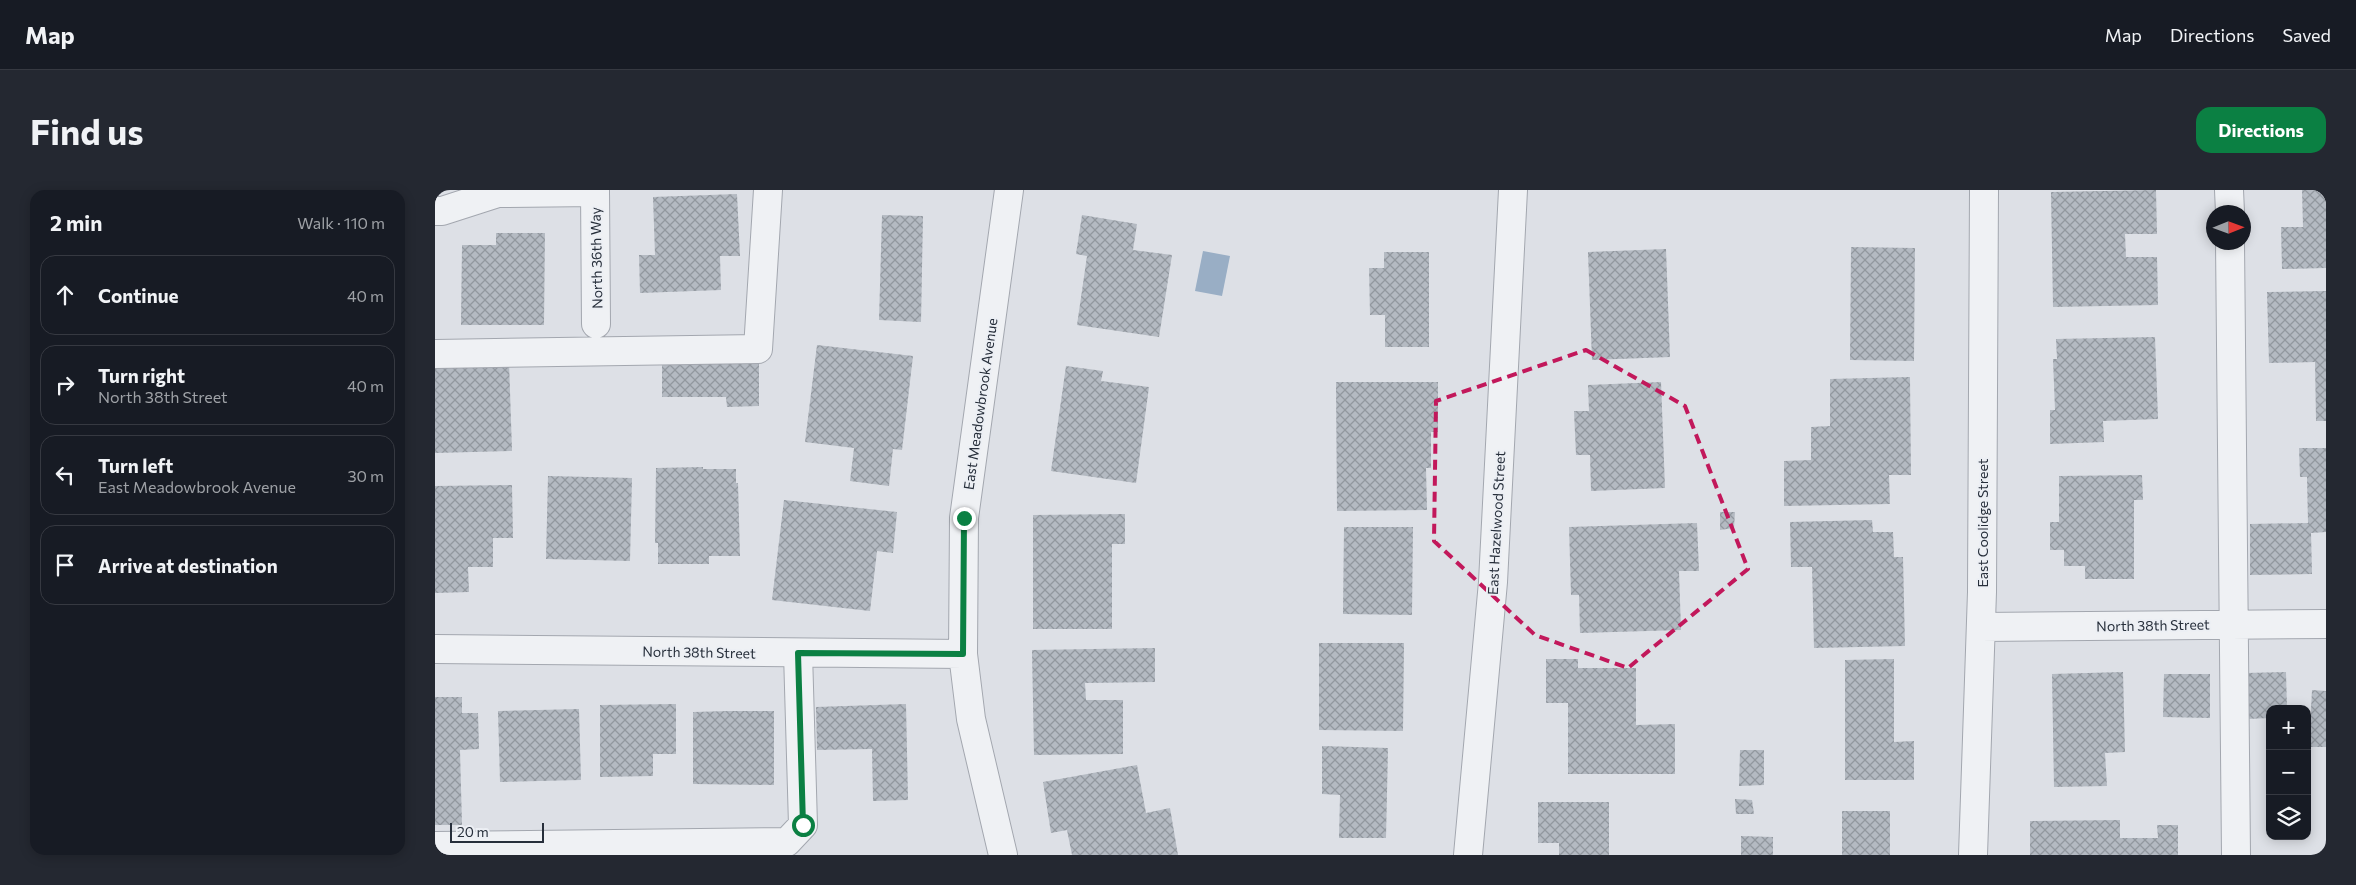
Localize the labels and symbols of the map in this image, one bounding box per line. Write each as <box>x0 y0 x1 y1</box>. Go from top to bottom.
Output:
north arrow <box>2206 205 2251 250</box>
street label: North 36th Way <box>587 207 605 309</box>
street label: East Meadowbrook Avenue <box>960 317 1000 491</box>
street label: East Hazelwood Street <box>1484 450 1508 595</box>
street label: East Coolidge Street <box>1974 458 1991 588</box>
route end <box>953 507 976 530</box>
street label: North 38th Street <box>2096 616 2210 634</box>
street label: North 38th Street <box>642 643 756 661</box>
route start <box>792 814 815 837</box>
scale bar <box>450 820 544 843</box>

